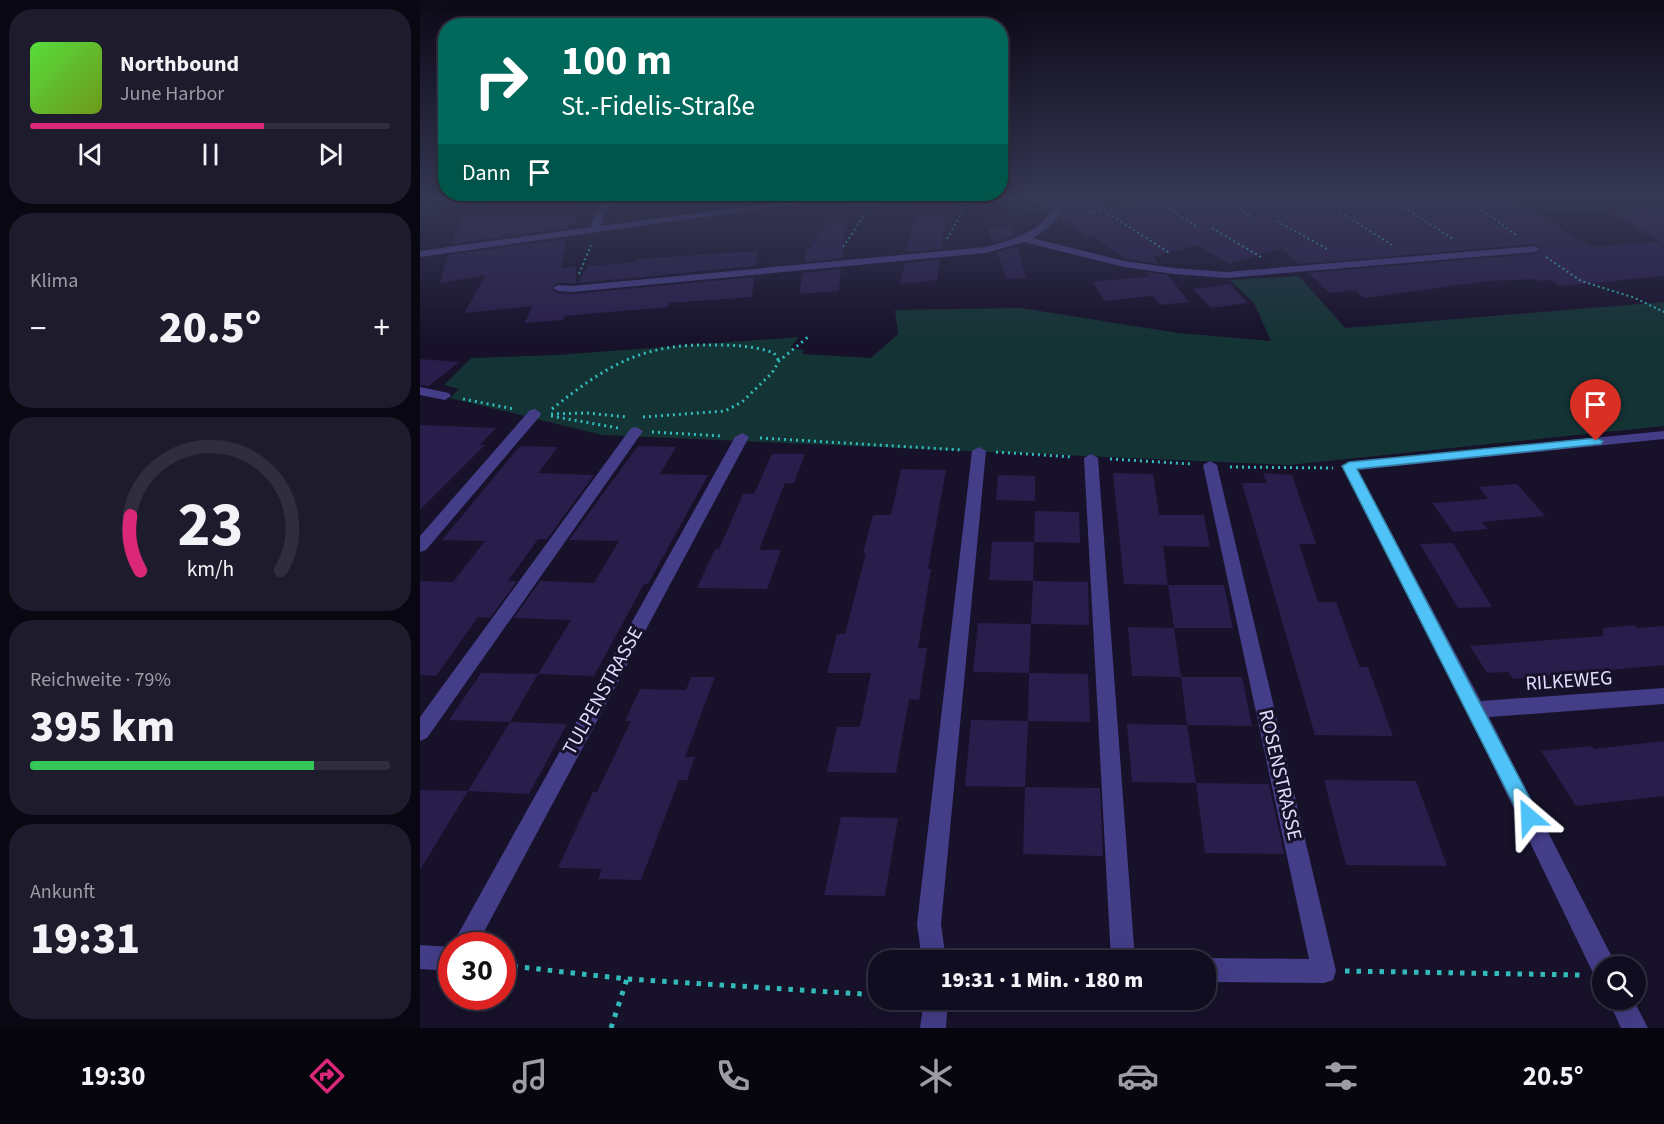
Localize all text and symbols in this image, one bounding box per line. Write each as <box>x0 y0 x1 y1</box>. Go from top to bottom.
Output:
text: 100 m <box>561 31 672 91</box>
icon: right <box>462 42 540 120</box>
text: Northbound <box>120 48 239 80</box>
text: June Harbor <box>120 80 224 108</box>
text: St.-Fidelis-Straße <box>561 87 755 126</box>
icon: previous <box>74 138 107 171</box>
icon: pause <box>194 138 227 171</box>
icon: next <box>314 138 347 171</box>
icon: arrive <box>523 156 556 189</box>
text: Dann <box>462 157 511 189</box>
text: Klima <box>30 267 78 295</box>
text: 20.5° <box>159 296 261 360</box>
text: − <box>30 305 46 352</box>
text: + <box>374 305 390 352</box>
pin <box>1570 379 1621 441</box>
icon: arrive <box>1579 388 1612 421</box>
text: 23 <box>177 481 243 570</box>
text: km/h <box>186 554 234 585</box>
street label: TULPENSTRASSE <box>556 622 650 760</box>
street label: RILKEWEG <box>1525 664 1613 698</box>
text: Reichweite · 79% <box>30 666 171 694</box>
text: 395 km <box>30 695 175 759</box>
street label: ROSENSTRASSE <box>1251 707 1309 843</box>
position arrow <box>1497 785 1561 849</box>
text: Ankunft <box>30 878 95 906</box>
text: 19:31 <box>30 907 140 971</box>
speed limit sign: 30 <box>438 932 516 1010</box>
map controls <box>1592 956 1646 1010</box>
button: search <box>1592 956 1646 1010</box>
text: 19:31 · 1 Min. · 180 m <box>941 964 1143 996</box>
icon: directions <box>306 1055 348 1097</box>
icon: music <box>509 1055 551 1097</box>
icon: phone <box>712 1055 754 1097</box>
icon: climate <box>915 1055 957 1097</box>
icon: car <box>1117 1055 1159 1097</box>
icon: filters <box>1320 1055 1362 1097</box>
text: 19:30 <box>80 1057 146 1096</box>
text: 20.5° <box>1523 1057 1584 1096</box>

